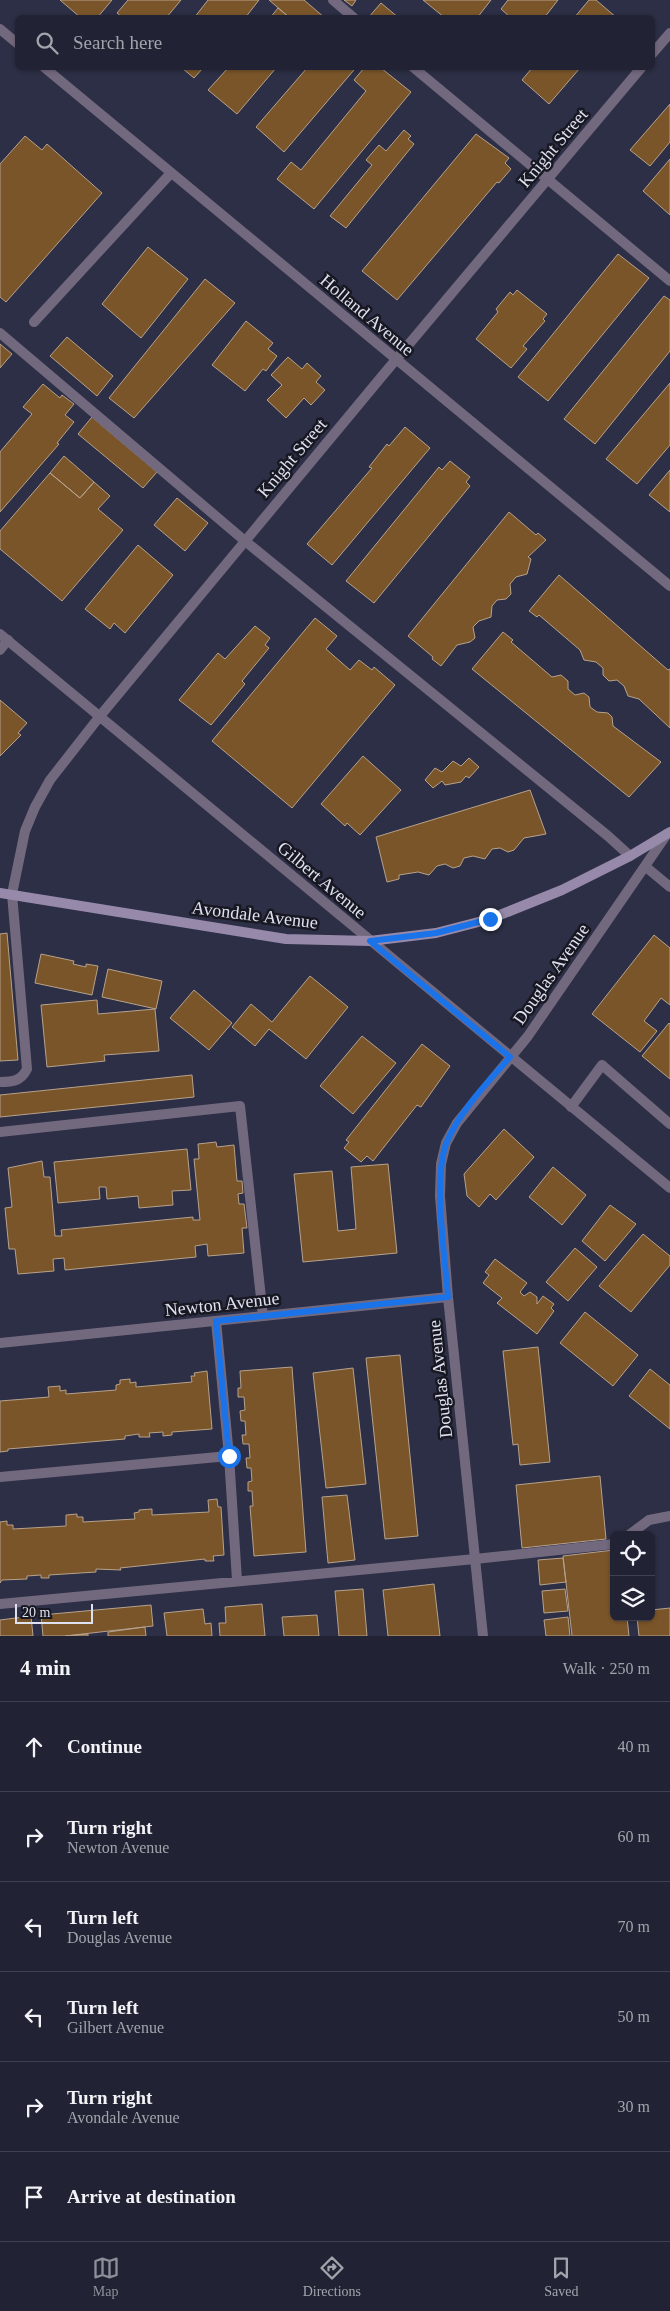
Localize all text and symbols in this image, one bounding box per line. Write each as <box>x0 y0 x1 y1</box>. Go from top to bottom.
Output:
search box <box>15 15 655 70</box>
icon: search <box>33 29 61 57</box>
text: Search here <box>73 32 162 53</box>
street label: Knight Street <box>514 105 592 191</box>
street label: Holland Avenue <box>316 270 418 360</box>
street label: Knight Street <box>253 415 331 501</box>
street label: Gilbert Avenue <box>274 837 370 923</box>
street label: Avondale Avenue <box>191 897 319 933</box>
route end <box>479 908 502 931</box>
street label: Douglas Avenue <box>509 920 593 1028</box>
street label: Newton Avenue <box>164 1288 280 1320</box>
street label: Douglas Avenue <box>424 1319 456 1439</box>
route start <box>218 1445 241 1468</box>
map controls <box>610 1531 655 1621</box>
button: locate <box>610 1531 655 1576</box>
button: layers <box>610 1576 655 1621</box>
scale bar <box>15 1601 92 1624</box>
text: 20 m <box>22 1605 50 1620</box>
text: 4 min <box>20 1656 71 1680</box>
text: Walk · 250 m <box>563 1660 650 1677</box>
icon: ahead <box>20 1733 48 1761</box>
text: Continue <box>67 1736 142 1757</box>
text: 40 m <box>618 1738 650 1755</box>
text: Turn right <box>67 1817 152 1838</box>
icon: right <box>20 1823 48 1851</box>
text: 60 m <box>618 1828 650 1845</box>
text: Newton Avenue <box>67 1839 169 1856</box>
text: Turn left <box>67 1907 139 1928</box>
icon: left <box>20 1913 48 1941</box>
text: 70 m <box>618 1918 650 1935</box>
text: Douglas Avenue <box>67 1929 172 1946</box>
text: Turn left <box>67 1997 139 2018</box>
icon: left <box>20 2003 48 2031</box>
text: 50 m <box>618 2008 650 2025</box>
text: Gilbert Avenue <box>67 2019 164 2036</box>
text: Turn right <box>67 2087 152 2108</box>
icon: right <box>20 2093 48 2121</box>
text: 30 m <box>618 2098 650 2115</box>
text: Avondale Avenue <box>67 2109 180 2126</box>
icon: arrive <box>20 2183 48 2211</box>
text: Arrive at destination <box>67 2186 236 2207</box>
tab: Map <box>92 2254 120 2300</box>
tab: Directions <box>303 2254 361 2300</box>
tab: Saved <box>544 2254 578 2300</box>

